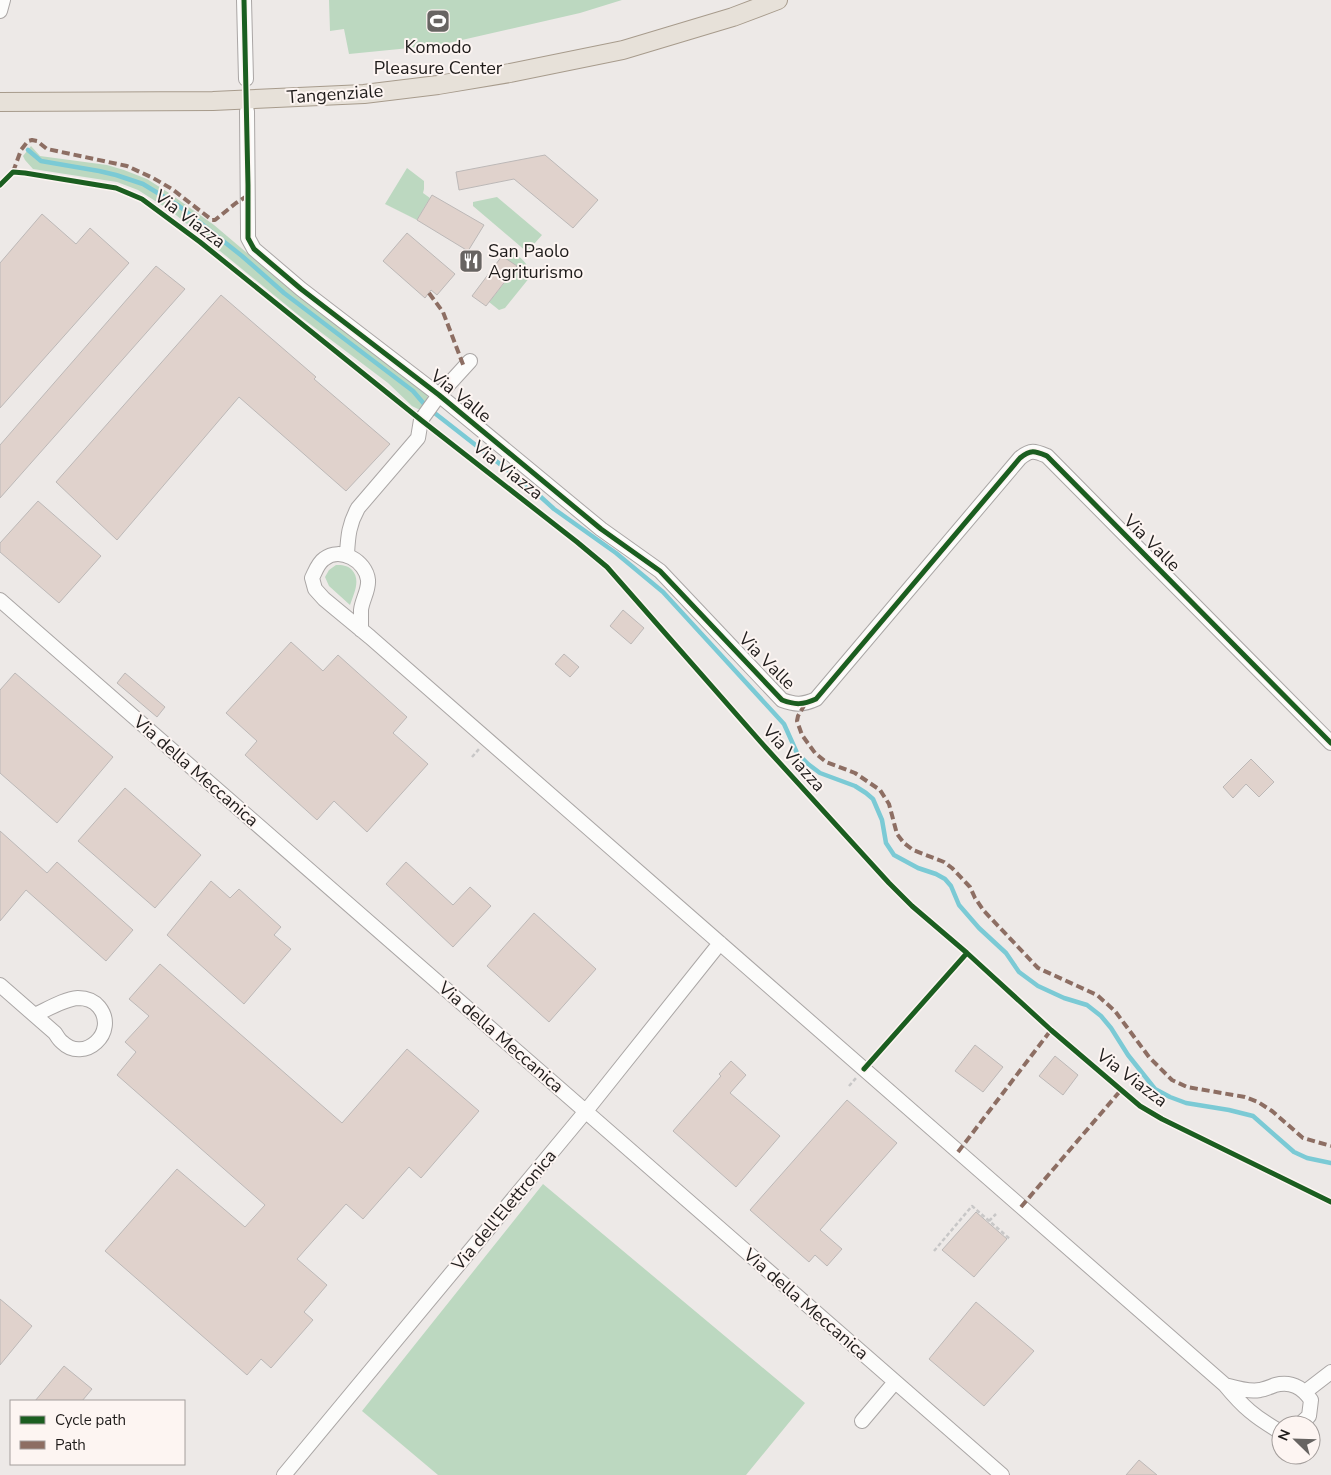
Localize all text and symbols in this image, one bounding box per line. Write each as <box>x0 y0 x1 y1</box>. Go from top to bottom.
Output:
sports icon: Komodo Pleasure Center <box>425 8 451 34</box>
place label: Komodo Pleasure Center <box>374 35 503 80</box>
street label: Tangenziale <box>286 79 384 109</box>
street label: Via Viazza <box>149 184 230 254</box>
place label: San Paolo Agriturismo <box>488 239 583 284</box>
restaurant icon: San Paolo Agriturismo <box>458 248 484 274</box>
street label: Via Valle <box>425 363 496 428</box>
street label: Via Viazza <box>467 434 548 505</box>
street label: Via Valle <box>1117 508 1186 577</box>
street label: Via Valle <box>732 626 801 695</box>
street label: Via della Meccanica <box>127 709 264 832</box>
street label: Via Viazza <box>757 718 831 797</box>
street label: Via della Meccanica <box>432 975 569 1098</box>
street label: Via Viazza <box>1091 1043 1172 1113</box>
street label: Via dell'Elettronica <box>446 1144 562 1276</box>
street label: Via della Meccanica <box>737 1242 874 1365</box>
legend <box>10 1400 185 1465</box>
text: Cycle path <box>55 1410 126 1430</box>
north arrow <box>1271 1415 1321 1465</box>
text: N <box>1274 1427 1295 1444</box>
text: Path <box>55 1435 86 1455</box>

